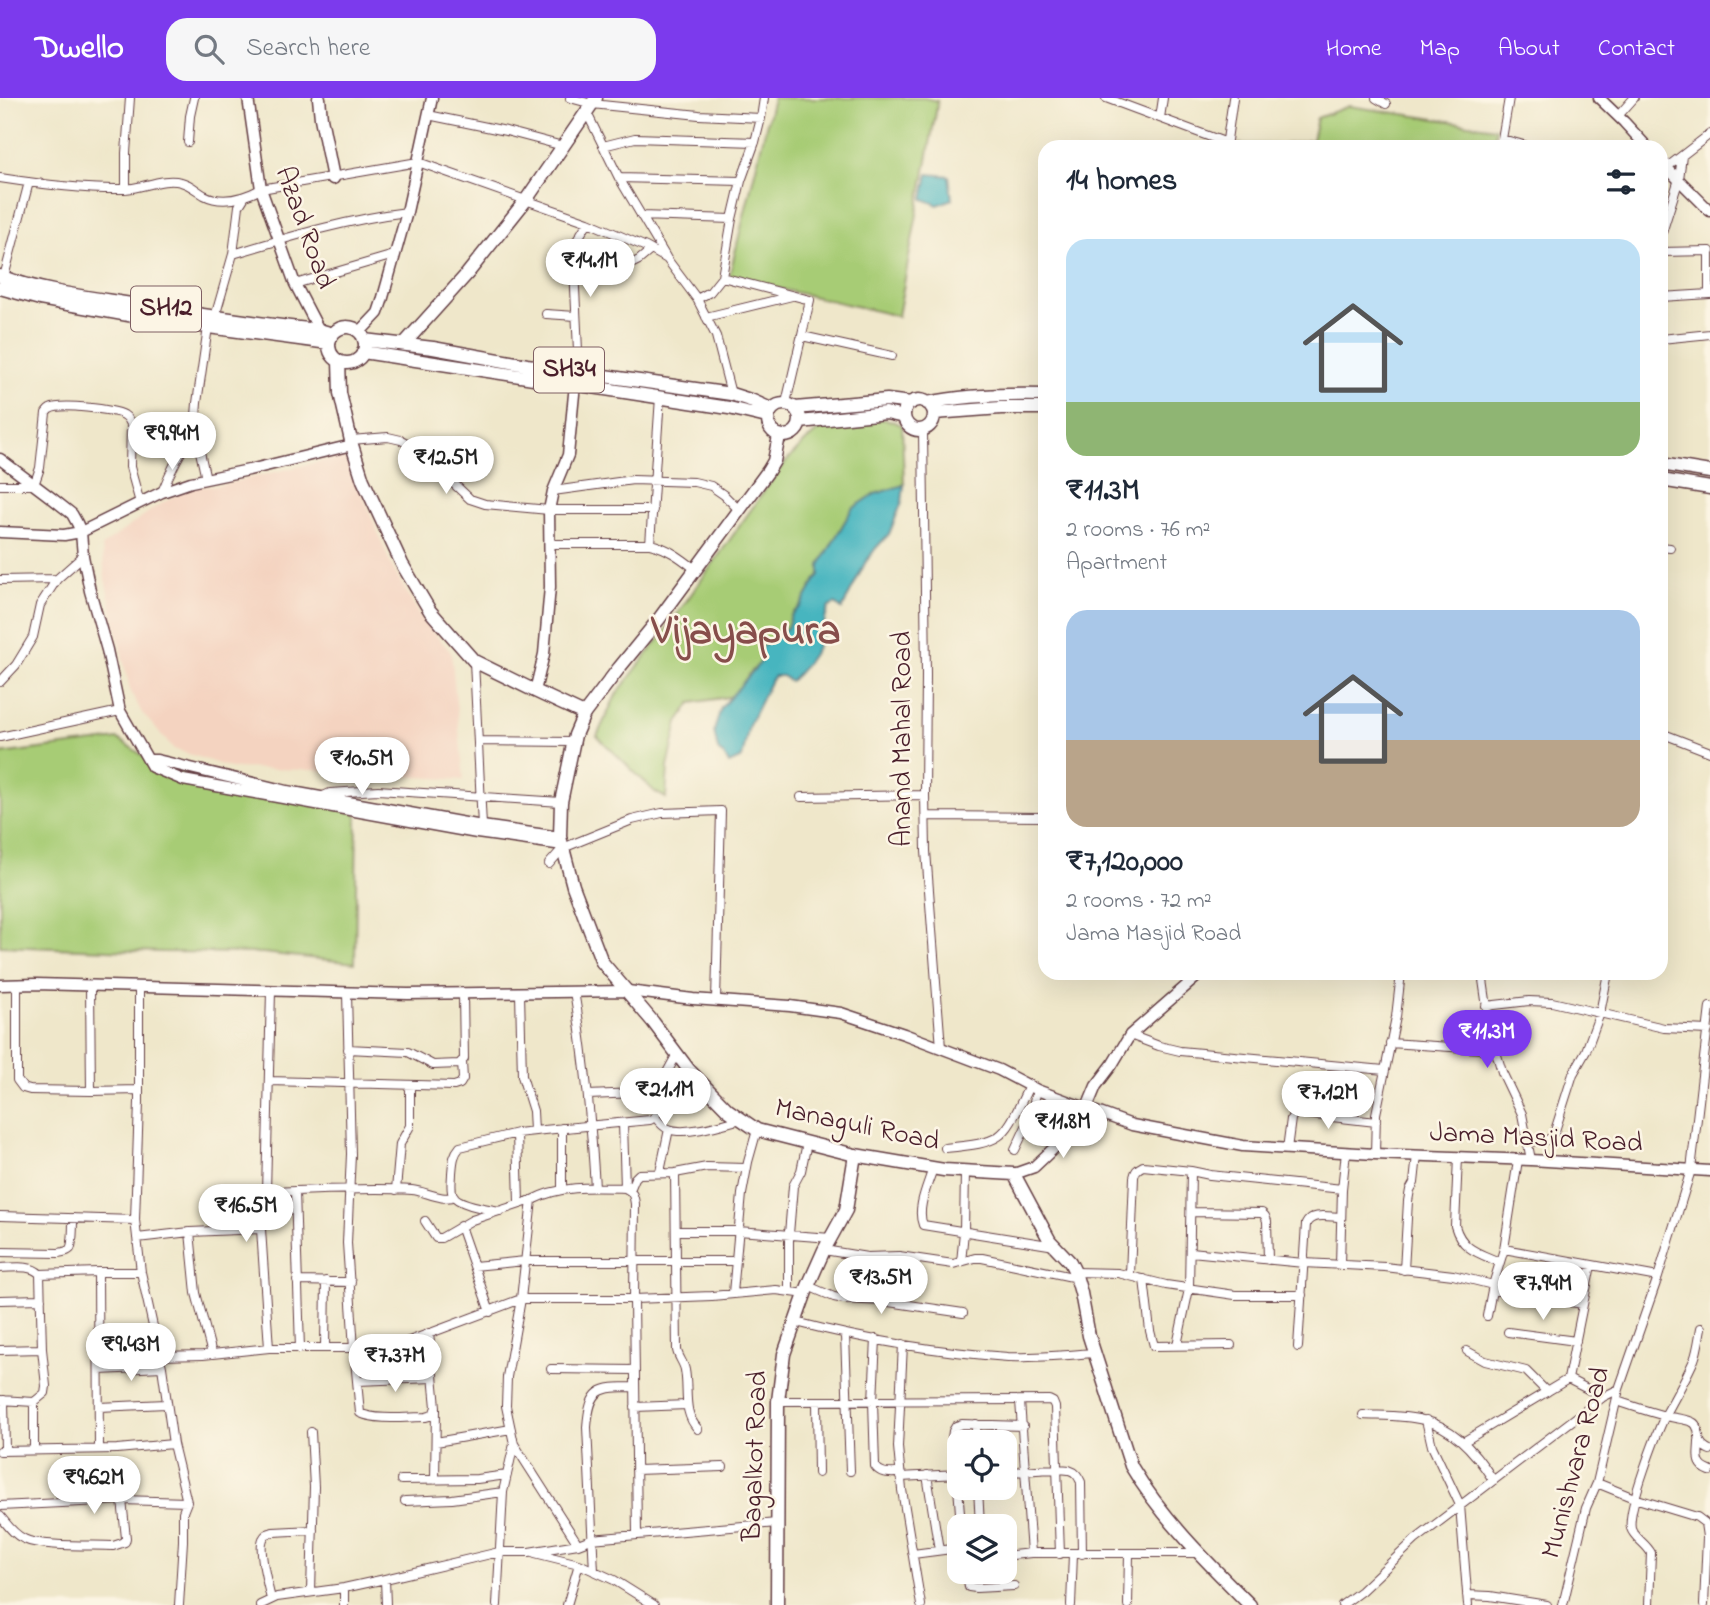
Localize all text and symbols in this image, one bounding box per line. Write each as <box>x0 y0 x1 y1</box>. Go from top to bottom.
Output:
search box <box>166 18 656 81</box>
text: Dwello <box>35 25 124 73</box>
icon: search <box>190 30 228 68</box>
text: Search here <box>246 30 370 68</box>
text: Home <box>1326 32 1382 67</box>
text: Map <box>1420 32 1460 67</box>
text: About <box>1498 32 1560 67</box>
text: Contact <box>1598 32 1675 67</box>
text: 14 homes <box>1066 160 1177 204</box>
street label: Azad Road <box>263 161 345 295</box>
icon: filters <box>1602 163 1640 201</box>
pin: ₹14.1M <box>533 240 647 299</box>
text: ₹14.1M <box>562 245 618 278</box>
icon: home <box>1290 285 1416 411</box>
road number: SH12 <box>131 286 201 331</box>
road number: SH34 <box>534 347 604 392</box>
pin: ₹9.94M <box>115 412 229 472</box>
text: ₹9.94M <box>144 418 200 451</box>
pin: ₹12.5M <box>389 436 503 496</box>
text: ₹12.5M <box>414 442 478 475</box>
text: ₹11.3M <box>1066 470 1140 514</box>
text: 2 rooms · 76 m² <box>1066 514 1210 547</box>
text: Apartment <box>1066 547 1167 580</box>
district label: Vijayapura <box>651 602 840 663</box>
street label: Anand Mahal Road <box>883 631 924 847</box>
icon: home <box>1290 656 1416 782</box>
pin: ₹10.5M <box>305 738 419 797</box>
text: ₹10.5M <box>331 743 393 776</box>
text: ₹7,120,000 <box>1066 841 1183 885</box>
text: 2 rooms · 72 m² <box>1066 885 1212 918</box>
text: Jama Masjid Road <box>1066 918 1241 951</box>
pin: ₹11.3M <box>1430 1010 1544 1070</box>
text: ₹11.3M <box>1459 1016 1515 1049</box>
pin: ₹21.1M <box>608 1068 722 1128</box>
pin: ₹7.12M <box>1271 1072 1385 1131</box>
text: ₹21.1M <box>636 1074 694 1107</box>
text: ₹7.12M <box>1298 1077 1358 1110</box>
street label: Managuli Road <box>771 1089 943 1163</box>
pin: ₹11.8M <box>1006 1100 1120 1160</box>
text: ₹11.8M <box>1035 1106 1091 1139</box>
street label: Jama Masjid Road <box>1428 1113 1644 1165</box>
pin: ₹16.5M <box>189 1184 303 1244</box>
text: ₹16.5M <box>214 1190 278 1223</box>
pin: ₹13.5M <box>824 1256 938 1316</box>
text: ₹13.5M <box>850 1262 912 1295</box>
pin: ₹7.94M <box>1486 1262 1600 1322</box>
text: ₹7.94M <box>1514 1268 1572 1301</box>
pin: ₹9.43M <box>74 1324 188 1383</box>
text: ₹9.43M <box>102 1329 160 1362</box>
pin: ₹7.37M <box>338 1334 452 1394</box>
text: ₹7.37M <box>365 1340 425 1373</box>
street label: Munishvara Road <box>1532 1362 1622 1563</box>
street label: Bagalkot Road <box>733 1370 779 1543</box>
map controls <box>947 1430 1017 1584</box>
button: locate <box>947 1430 1017 1500</box>
pin: ₹9.62M <box>37 1456 151 1516</box>
text: ₹9.62M <box>64 1462 124 1495</box>
button: layers <box>947 1514 1017 1584</box>

